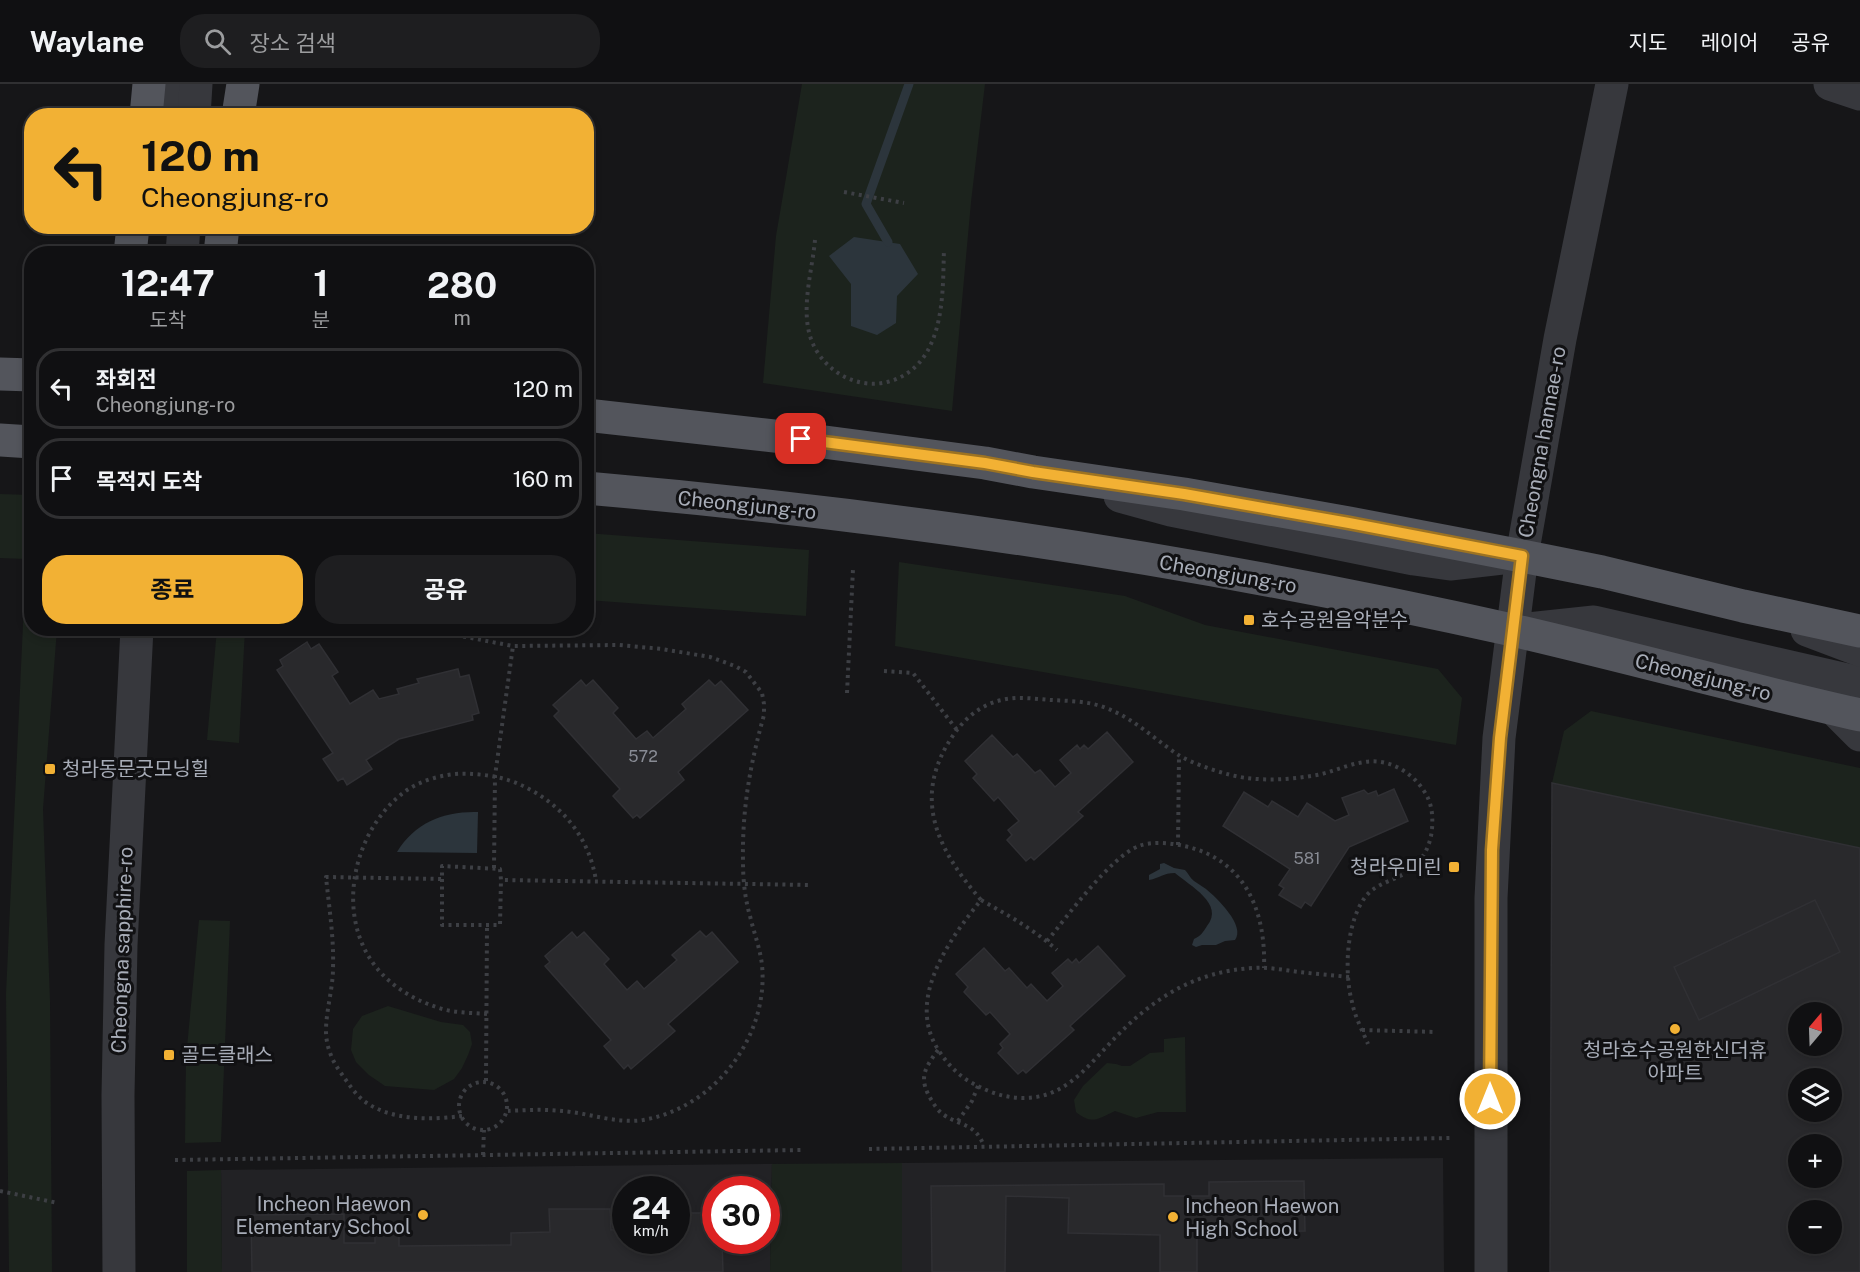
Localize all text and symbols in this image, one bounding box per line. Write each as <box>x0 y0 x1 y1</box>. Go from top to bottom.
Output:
search box <box>180 14 600 68</box>
text: Waylane <box>30 25 144 58</box>
icon: search <box>201 25 234 58</box>
text: 장소 검색 <box>249 30 336 56</box>
text: 지도 <box>1629 30 1667 55</box>
text: 레이어 <box>1700 30 1758 55</box>
text: 공유 <box>1791 30 1830 55</box>
text: 120 m <box>141 131 260 180</box>
icon: left <box>42 132 120 210</box>
text: Cheongjung-ro <box>141 181 329 213</box>
text: 12:47 <box>121 262 215 304</box>
text: 1 <box>313 262 329 304</box>
text: 280 <box>427 264 497 306</box>
text: m <box>453 306 471 330</box>
text: 도착 <box>149 308 186 332</box>
text: 분 <box>312 308 330 332</box>
street label: Cheongna hannae-ro <box>1513 344 1571 540</box>
text: 좌회전 <box>96 366 157 392</box>
icon: left <box>45 372 78 405</box>
text: 120 m <box>513 376 573 402</box>
text: Cheongjung-ro <box>96 393 235 417</box>
pin <box>775 413 826 464</box>
icon: arrive <box>784 422 817 455</box>
icon: arrive <box>45 462 78 495</box>
text: 160 m <box>513 466 573 492</box>
text: 목적지 도착 <box>96 468 202 494</box>
street label: Cheongjung-ro <box>677 486 817 524</box>
street label: Cheongjung-ro <box>1157 550 1299 598</box>
button: 종료 <box>42 555 303 624</box>
button: 공유 <box>315 555 576 624</box>
place label: 호수공원음악분수 <box>1261 608 1408 632</box>
marker: 호수공원음악분수 <box>1242 613 1256 627</box>
street label: Cheongjung-ro <box>1633 649 1773 705</box>
house number: 572 <box>628 747 658 766</box>
place label: 청라동문굿모닝힐 <box>62 757 209 781</box>
marker: 청라동문굿모닝힐 <box>43 762 57 776</box>
street label: Cheongna sapphire-ro <box>106 846 138 1054</box>
house number: 581 <box>1293 849 1321 868</box>
place label: 청라우미린 <box>1350 855 1442 879</box>
marker: 청라우미린 <box>1447 860 1461 874</box>
north arrow <box>1788 1002 1842 1056</box>
map controls <box>1788 1002 1842 1254</box>
marker: 청라호수공원한신더휴 아파트 <box>1668 1022 1682 1036</box>
place label: 청라호수공원한신더휴 아파트 <box>1583 1038 1767 1085</box>
place label: 골드클래스 <box>181 1043 273 1067</box>
marker: 골드클래스 <box>162 1048 176 1062</box>
position arrow <box>1458 1067 1522 1131</box>
button: layers <box>1788 1068 1842 1122</box>
button: + <box>1788 1134 1842 1188</box>
speed limit sign: 30 <box>702 1176 780 1254</box>
text: 24 <box>632 1190 670 1226</box>
place label: Incheon Haewon Elementary School <box>236 1192 411 1239</box>
place label: Incheon Haewon High School <box>1185 1194 1339 1241</box>
button: − <box>1788 1200 1842 1254</box>
marker: Incheon Haewon Elementary School <box>416 1208 430 1222</box>
marker: Incheon Haewon High School <box>1166 1210 1180 1224</box>
text: km/h <box>633 1222 669 1239</box>

